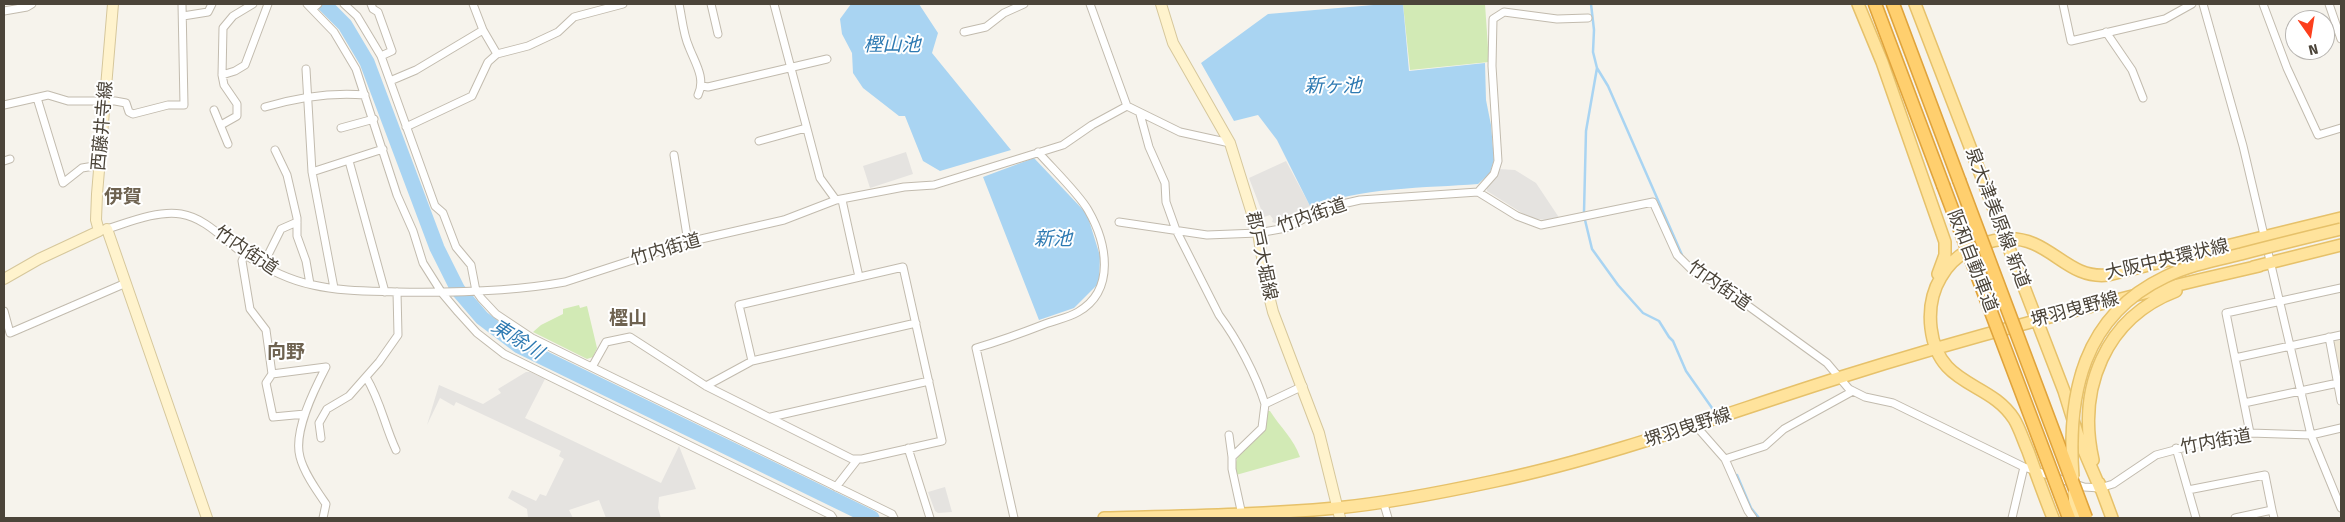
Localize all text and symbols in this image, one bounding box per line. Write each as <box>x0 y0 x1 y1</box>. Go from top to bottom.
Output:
north arrow <box>2285 10 2335 60</box>
water label: 樫山池 <box>864 35 920 57</box>
text: N <box>2307 40 2320 58</box>
water label: 新ヶ池 <box>1305 76 1361 98</box>
street label: 西藤井寺線 <box>88 80 118 172</box>
street label: 泉大津美原線 新道 <box>1960 145 2034 291</box>
district label: 伊賀 <box>104 187 142 209</box>
street label: 竹内街道 <box>1274 194 1350 238</box>
street label: 阪和自動車道 <box>1943 207 2001 315</box>
street label: 郡戸大堀線 <box>1241 210 1281 302</box>
street label: 竹内街道 <box>210 222 282 280</box>
water label: 新池 <box>1034 229 1072 251</box>
street label: 竹内街道 <box>628 230 704 270</box>
street label: 大阪中央環状線 <box>2103 235 2231 285</box>
street label: 竹内街道 <box>1683 257 1755 315</box>
street label: 堺羽曳野線 <box>2029 288 2121 332</box>
district label: 樫山 <box>609 308 647 330</box>
water label: 東除川 <box>487 315 547 365</box>
district label: 向野 <box>267 342 305 364</box>
street label: 堺羽曳野線 <box>1642 404 1734 452</box>
street label: 竹内街道 <box>2179 425 2253 459</box>

